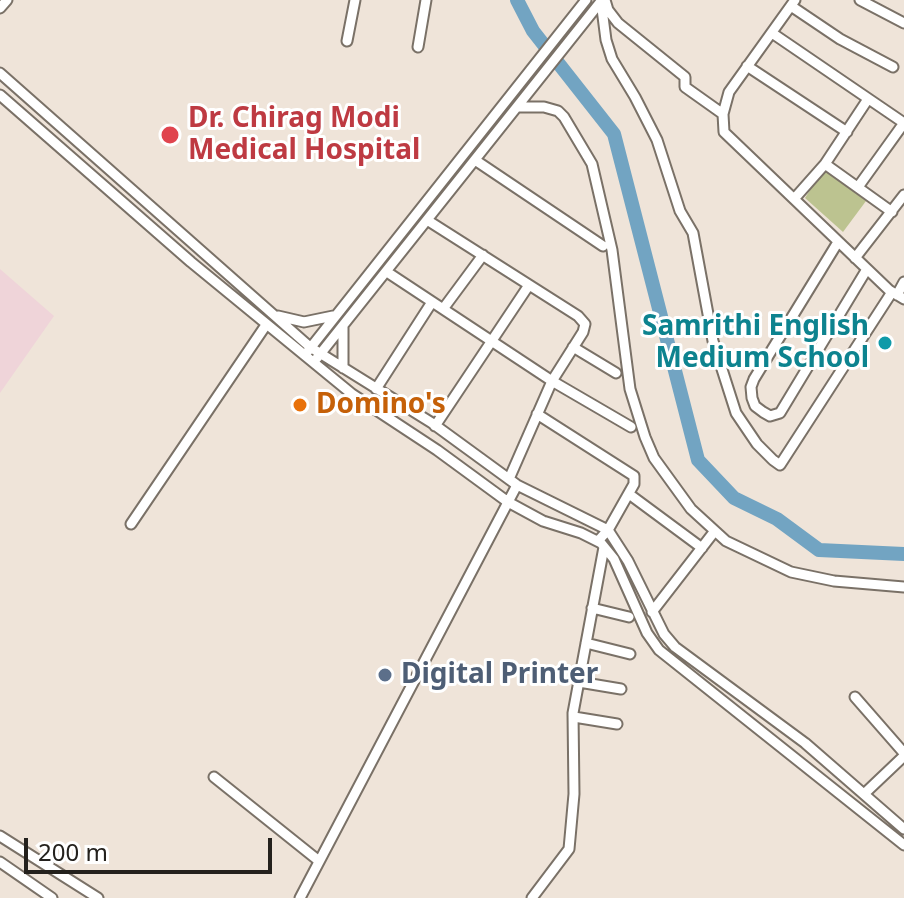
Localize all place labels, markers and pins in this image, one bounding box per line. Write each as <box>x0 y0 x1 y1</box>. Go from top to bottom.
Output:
place label: Dr. Chirag Modi Medical Hospital <box>188 102 420 168</box>
marker: Dr. Chirag Modi Medical Hospital <box>159 124 181 146</box>
place label: Samrithi English Medium School <box>642 310 869 376</box>
marker: Samrithi English Medium School <box>876 334 894 352</box>
place label: Domino's <box>316 388 446 422</box>
marker: Domino's <box>291 396 309 414</box>
place label: Digital Printer <box>401 658 598 692</box>
marker: Digital Printer <box>376 666 394 684</box>

